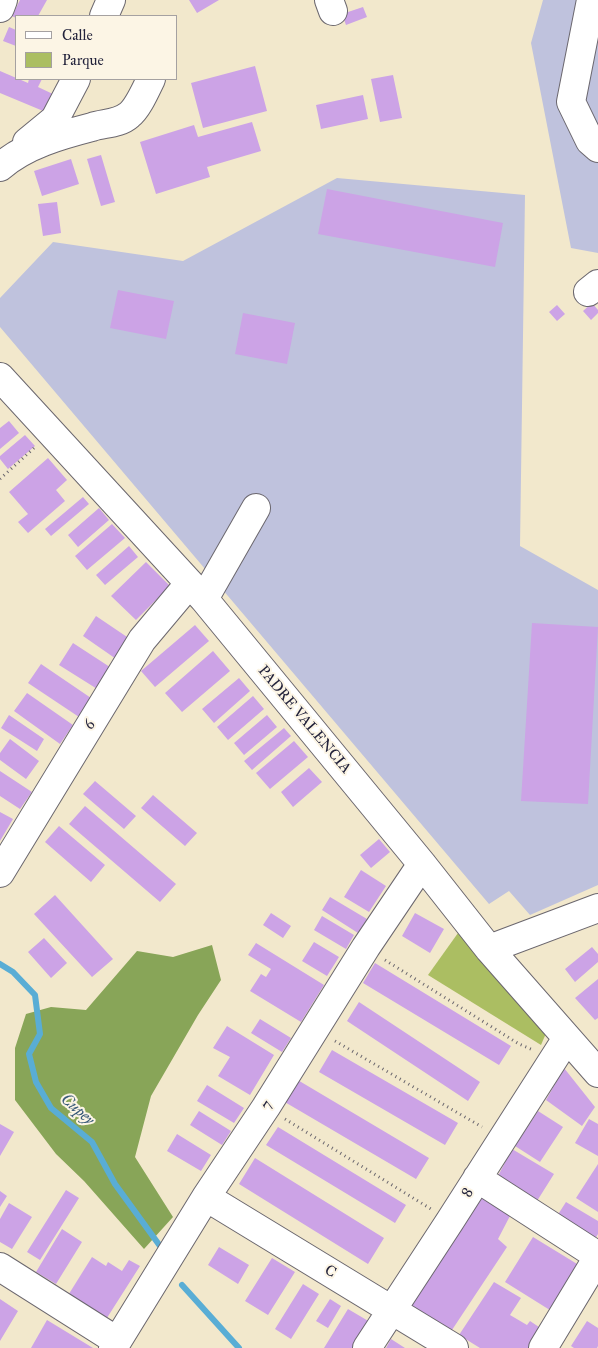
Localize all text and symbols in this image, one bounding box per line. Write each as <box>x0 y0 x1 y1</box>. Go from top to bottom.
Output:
legend <box>15 15 178 80</box>
text: Calle <box>62 26 93 44</box>
text: Parque <box>62 51 104 69</box>
street label: PADRE VALENCIA <box>254 662 354 778</box>
street label: 6 <box>80 717 100 733</box>
water label: Cupey <box>56 1090 98 1130</box>
street label: 7 <box>257 1097 277 1113</box>
street label: 8 <box>458 1185 478 1201</box>
street label: C <box>321 1262 339 1282</box>

